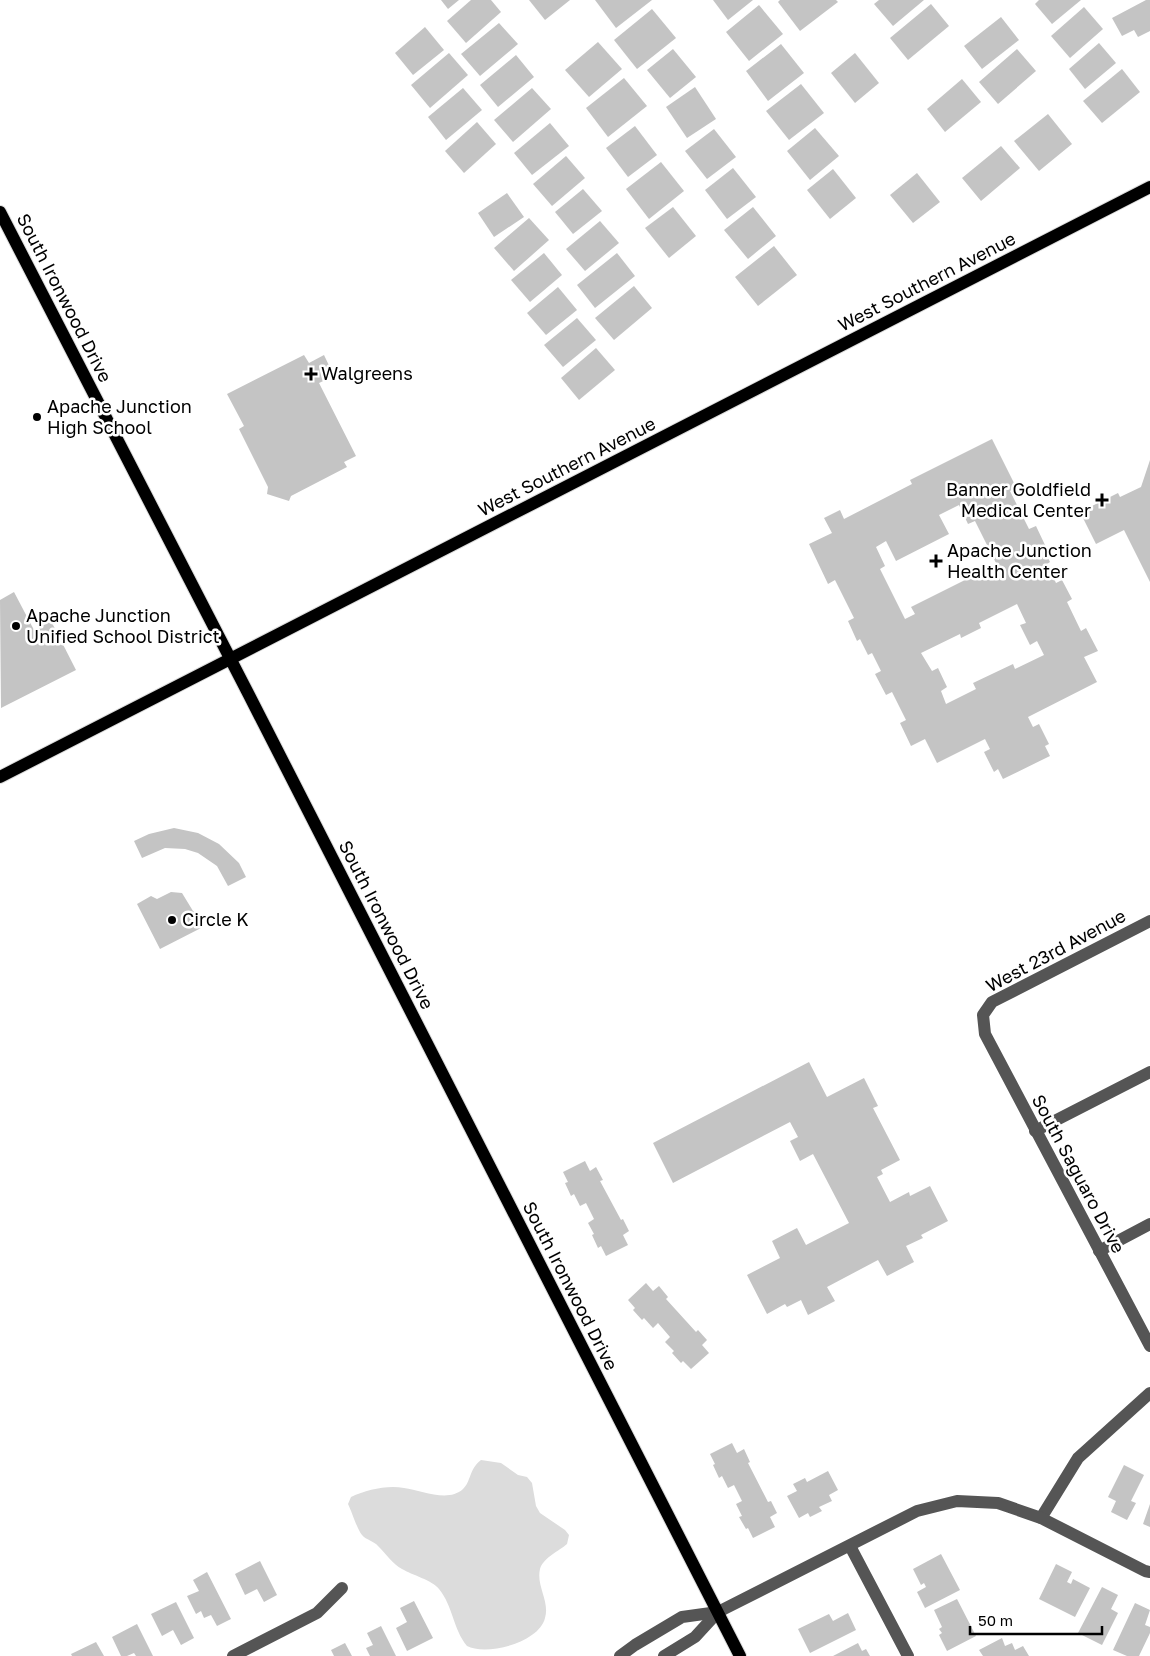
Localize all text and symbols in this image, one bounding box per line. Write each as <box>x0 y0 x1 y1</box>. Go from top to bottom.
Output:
street label: South Ironwood Drive <box>13 210 117 386</box>
street label: West Southern Avenue <box>834 227 1019 335</box>
place label: Walgreens <box>321 362 413 384</box>
marker: Walgreens <box>305 368 317 380</box>
place label: Apache Junction High School <box>47 395 192 438</box>
marker: Apache Junction High School <box>31 411 43 423</box>
street label: West Southern Avenue <box>474 412 659 520</box>
place label: Banner Goldfield Medical Center <box>946 478 1091 521</box>
marker: Banner Goldfield Medical Center <box>1095 493 1109 507</box>
place label: Apache Junction Health Center <box>947 539 1092 582</box>
marker: Apache Junction Health Center <box>929 554 943 568</box>
place label: Apache Junction Unified School District <box>26 604 220 647</box>
marker: Apache Junction Unified School District <box>10 620 22 632</box>
street label: South Ironwood Drive <box>335 837 439 1013</box>
street label: West 23rd Avenue <box>982 904 1129 996</box>
place label: Circle K <box>182 908 249 930</box>
marker: Circle K <box>166 914 178 926</box>
street label: South Saguaro Drive <box>1028 1090 1130 1257</box>
street label: South Ironwood Drive <box>519 1198 623 1374</box>
scale bar <box>970 1604 1102 1636</box>
text: 50 m <box>978 1611 1013 1629</box>

